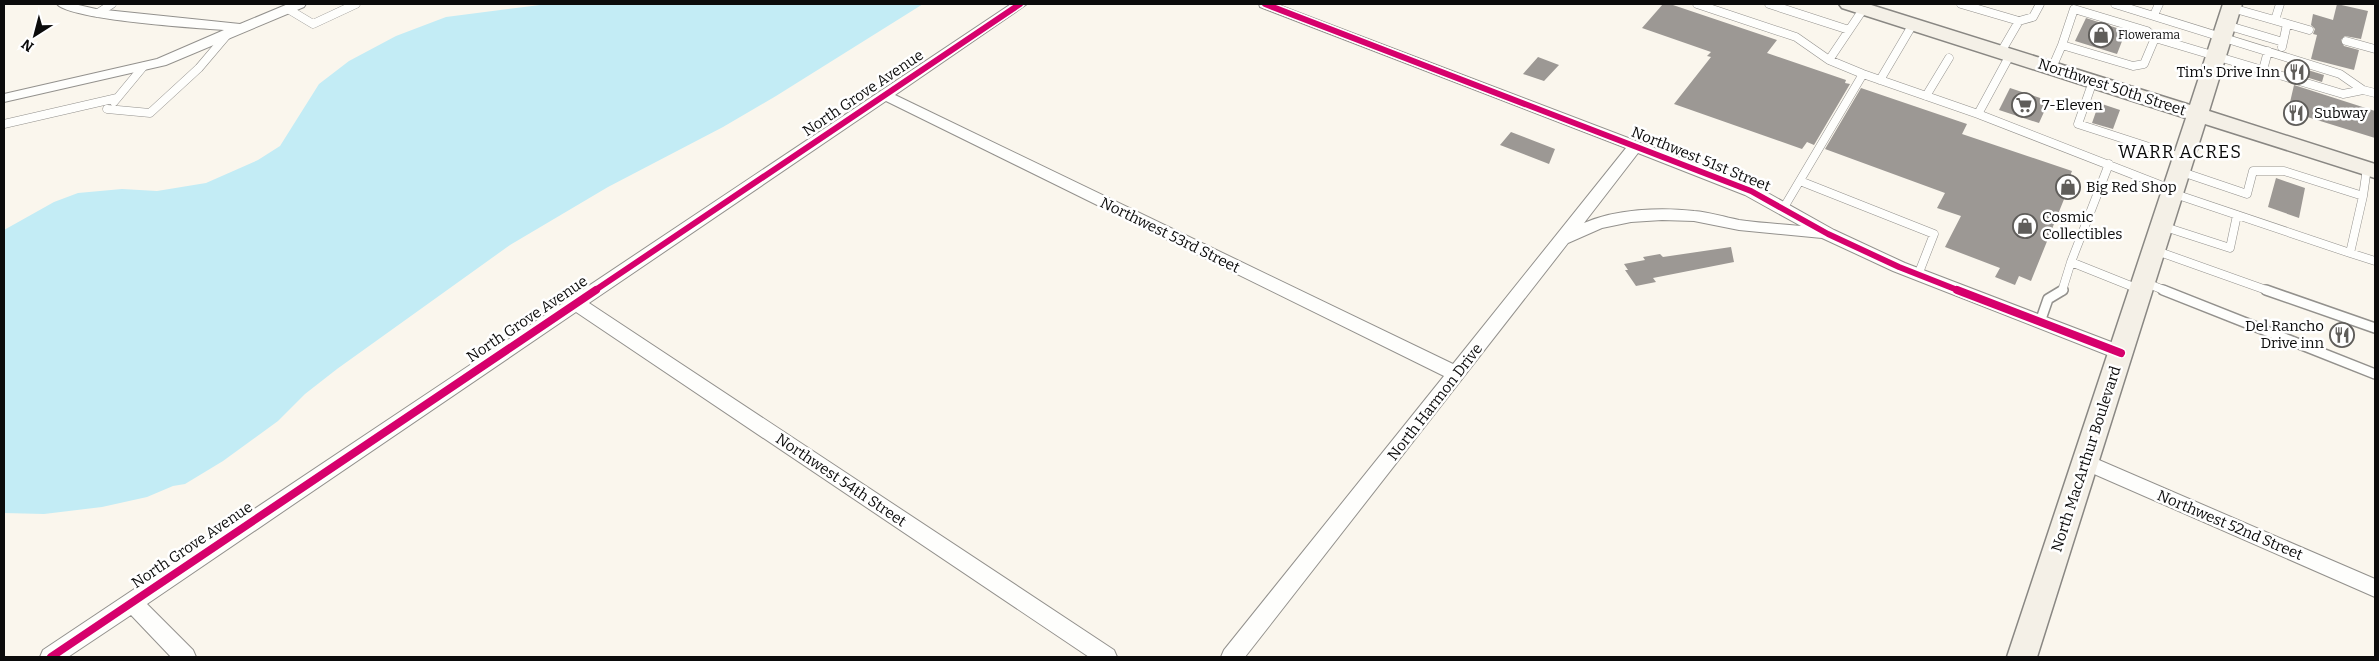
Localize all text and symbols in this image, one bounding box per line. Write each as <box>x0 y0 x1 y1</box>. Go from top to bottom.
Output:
north arrow <box>10 10 60 60</box>
shop icon: Flowerama <box>2088 22 2114 48</box>
place label: Flowerama <box>2118 28 2181 42</box>
text: N <box>18 35 37 55</box>
street label: North Grove Avenue <box>799 46 927 140</box>
street label: Northwest 50th Street <box>2036 55 2189 120</box>
restaurant icon: Tim's Drive Inn <box>2284 59 2310 85</box>
place label: Tim's Drive Inn <box>2176 63 2280 81</box>
supermarket icon: 7-Eleven <box>2011 92 2037 118</box>
place label: 7-Eleven <box>2042 96 2103 114</box>
restaurant icon: Subway <box>2283 100 2309 126</box>
place label: Subway <box>2314 104 2368 122</box>
street label: Northwest 51st Street <box>1629 123 1774 195</box>
district label: WARR ACRES <box>2118 141 2242 163</box>
shop icon: Big Red Shop <box>2055 174 2081 200</box>
place label: Big Red Shop <box>2086 178 2177 196</box>
street label: Northwest 53rd Street <box>1097 193 1243 277</box>
place label: Cosmic Collectibles <box>2042 208 2123 243</box>
shop icon: Cosmic Collectibles <box>2012 213 2038 239</box>
street label: North Grove Avenue <box>463 272 591 366</box>
place label: Del Rancho Drive inn <box>2245 317 2324 352</box>
restaurant icon: Del Rancho Drive inn <box>2329 322 2355 348</box>
street label: North Harmon Drive <box>1384 340 1486 464</box>
street label: North MacArthur Boulevard <box>2047 364 2125 554</box>
street label: Northwest 54th Street <box>772 430 910 531</box>
street label: Northwest 52nd Street <box>2155 486 2306 564</box>
street label: North Grove Avenue <box>128 498 256 592</box>

